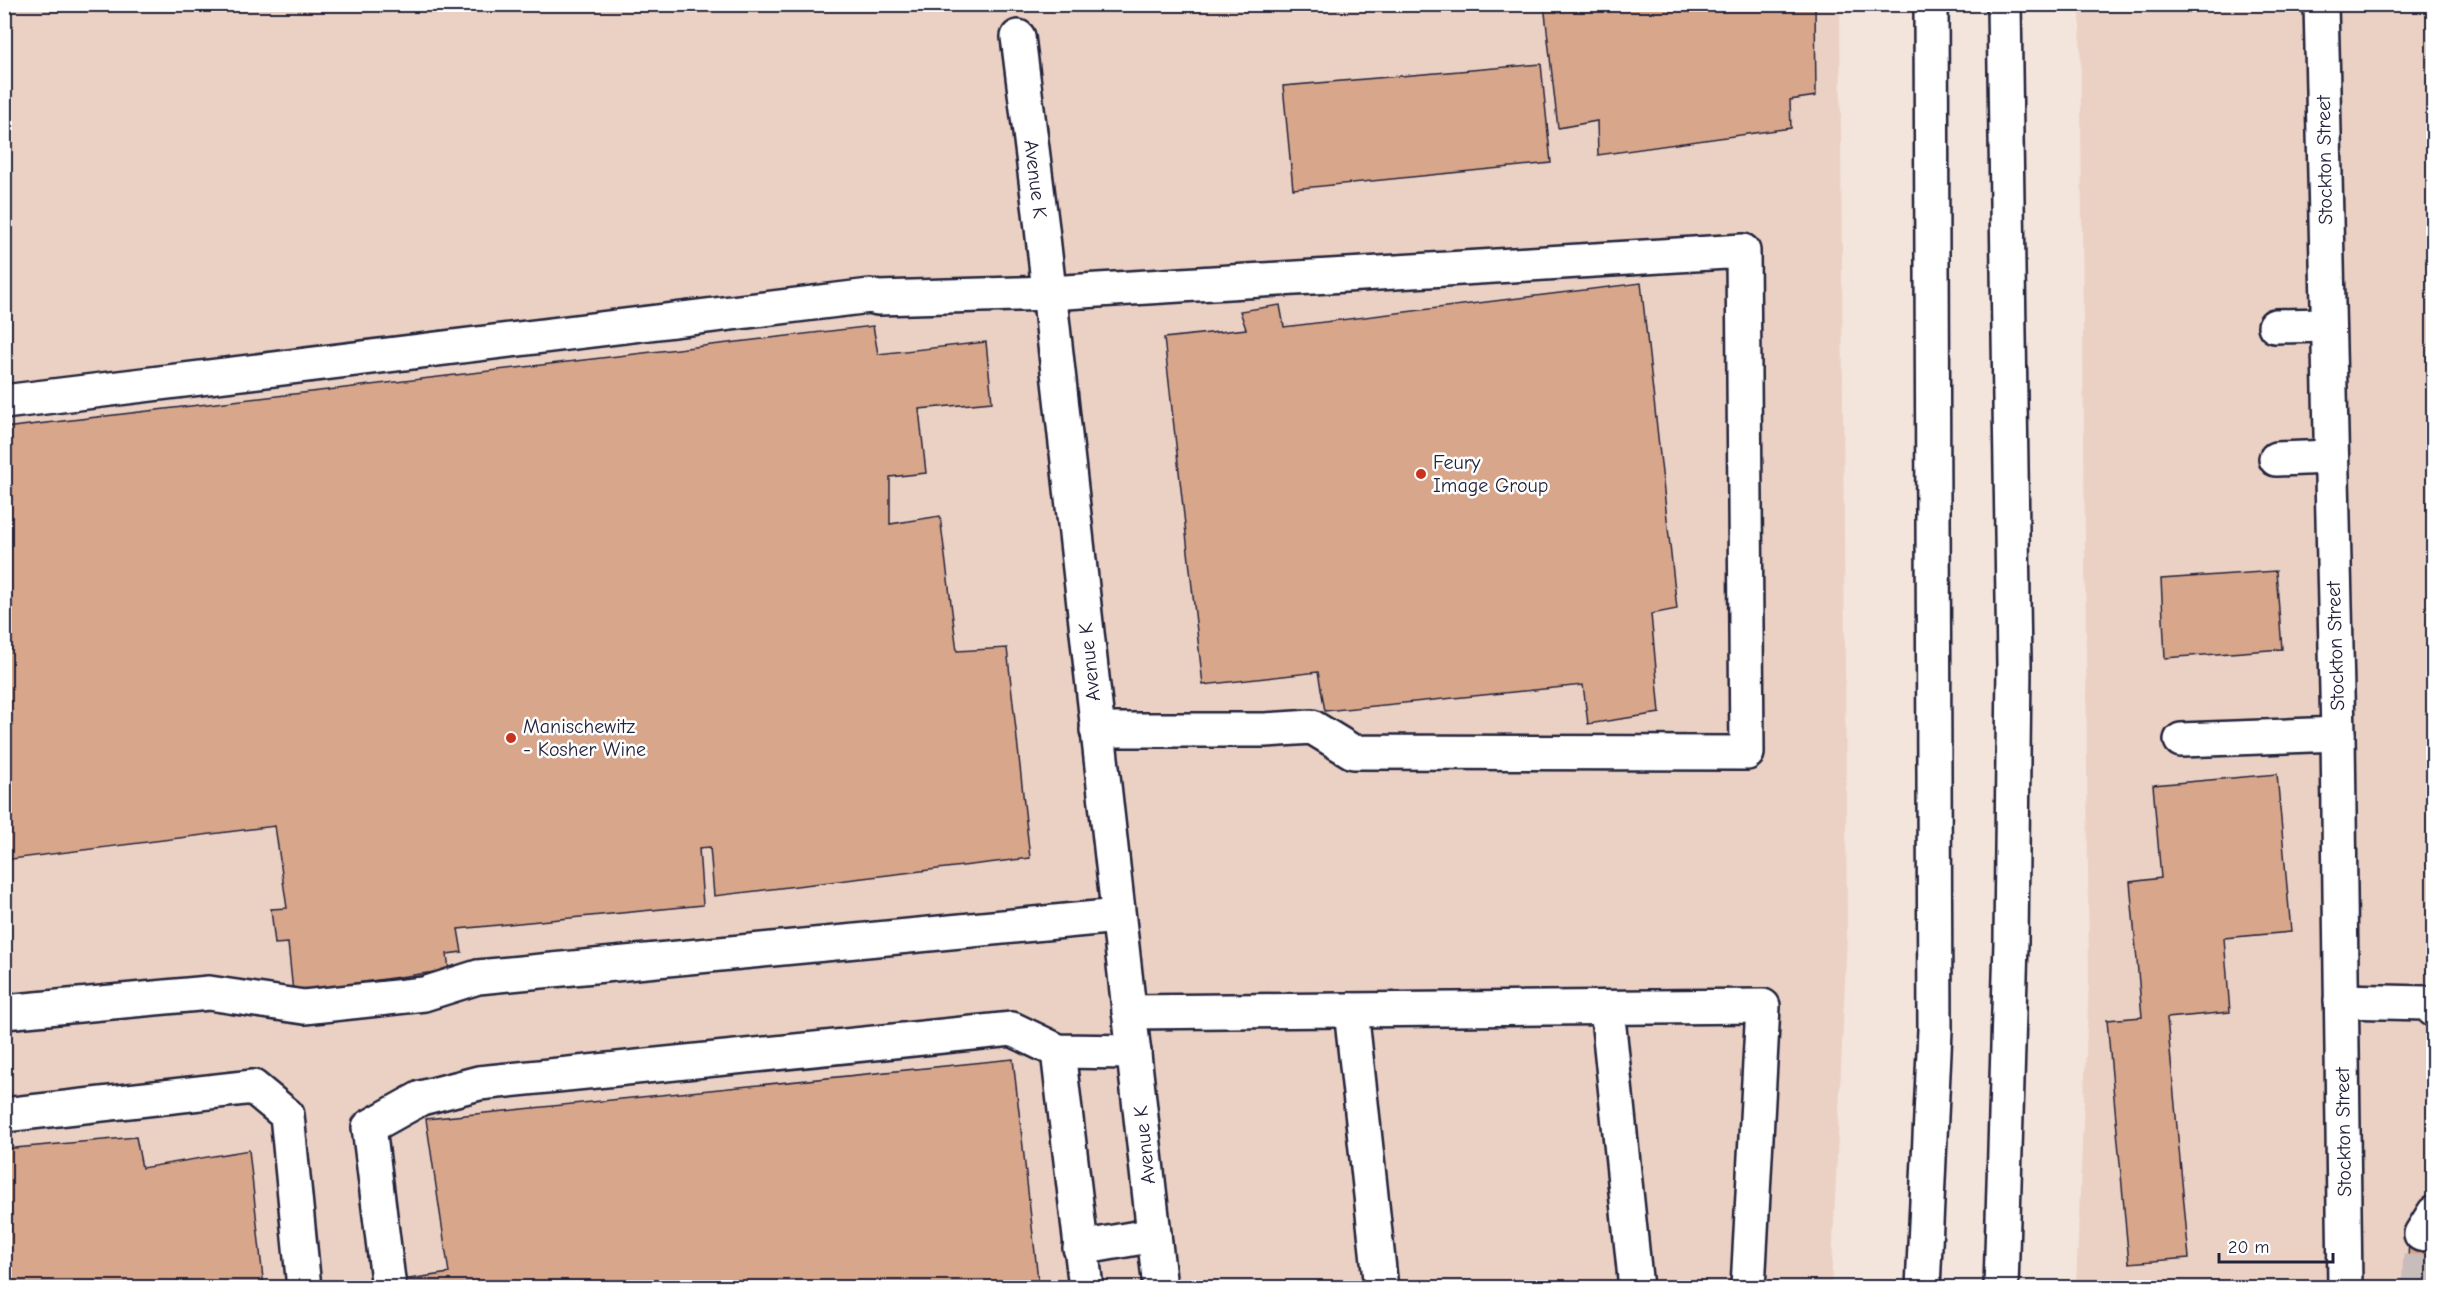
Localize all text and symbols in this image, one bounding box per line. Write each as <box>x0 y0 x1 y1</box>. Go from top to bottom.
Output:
street label: Stockton Street <box>2312 94 2337 225</box>
street label: Avenue K <box>1019 139 1052 220</box>
place label: Feury Image Group <box>1433 451 1548 497</box>
marker: Feury Image Group <box>1414 467 1428 481</box>
street label: Stockton Street <box>2322 580 2349 711</box>
street label: Avenue K <box>1074 622 1105 702</box>
place label: Manischewitz - Kosher Wine <box>523 715 646 761</box>
marker: Manischewitz - Kosher Wine <box>504 731 518 745</box>
street label: Stockton Street <box>2331 1066 2356 1197</box>
street label: Avenue K <box>1129 1105 1160 1185</box>
scale bar <box>2219 1226 2333 1264</box>
text: 20 m <box>2228 1237 2269 1258</box>

